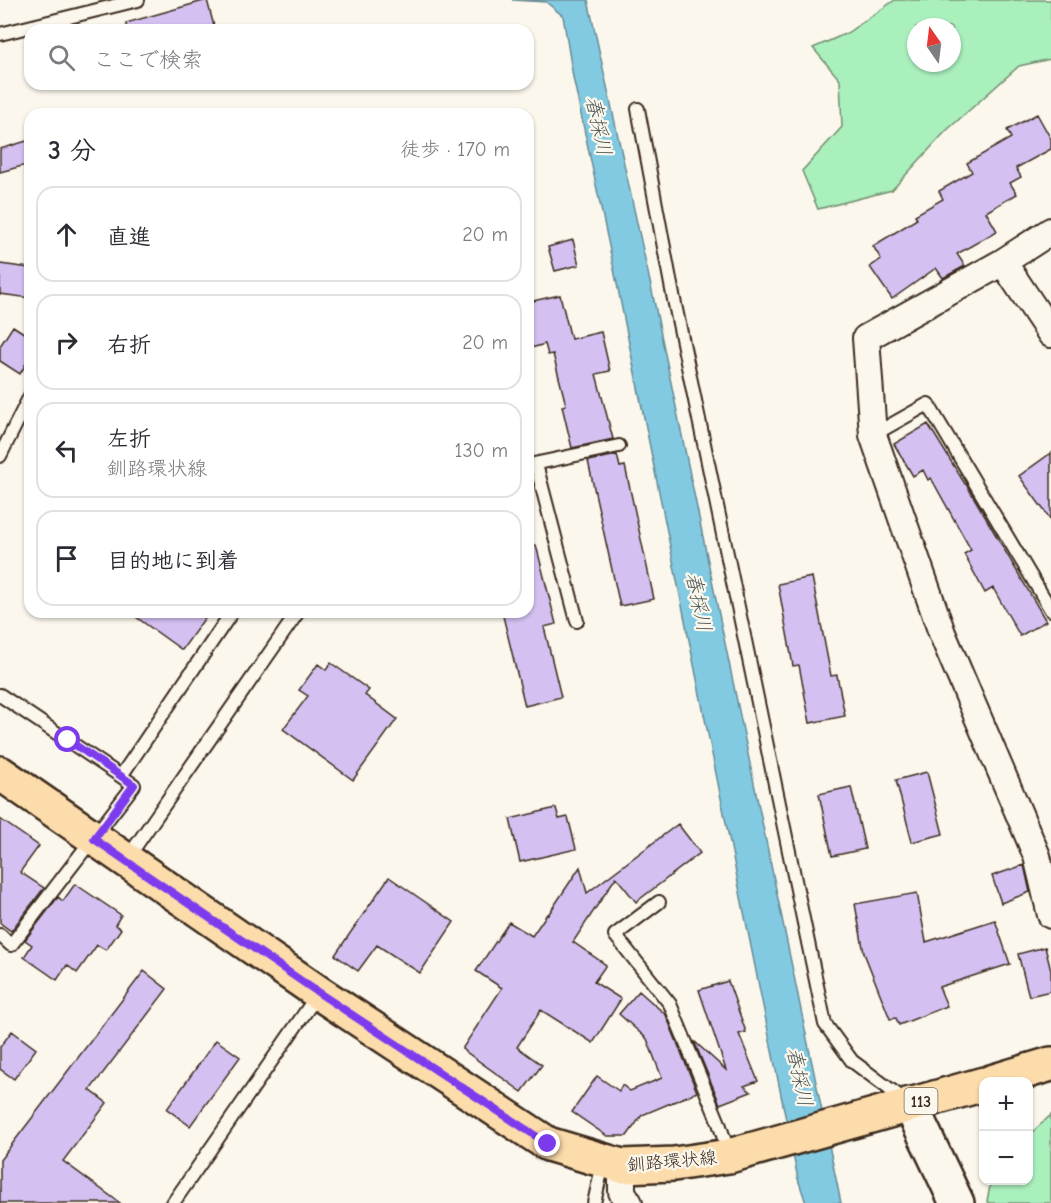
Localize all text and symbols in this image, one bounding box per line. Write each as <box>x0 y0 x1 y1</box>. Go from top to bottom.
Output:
north arrow <box>907 18 961 72</box>
search box <box>24 24 534 90</box>
icon: search <box>45 41 78 74</box>
text: ここで検索 <box>93 47 203 73</box>
water label: 春採川 <box>581 94 616 158</box>
text: 3 分 <box>48 136 96 166</box>
text: 徒歩 · 170 m <box>400 138 510 161</box>
icon: ahead <box>50 218 83 251</box>
text: 20 m <box>462 223 508 246</box>
text: 直進 <box>107 224 151 250</box>
icon: right <box>50 326 83 359</box>
text: 20 m <box>462 331 508 354</box>
text: 右折 <box>107 332 151 358</box>
text: 左折 <box>107 426 151 452</box>
icon: left <box>50 434 83 467</box>
text: 130 m <box>455 439 508 462</box>
text: 釧路環状線 <box>107 457 207 480</box>
icon: arrive <box>50 542 83 575</box>
text: 目的地に到着 <box>107 548 239 574</box>
water label: 春採川 <box>681 570 716 634</box>
route start <box>54 726 80 752</box>
water label: 春採川 <box>782 1045 817 1109</box>
map controls <box>979 1077 1033 1185</box>
button: + <box>979 1077 1033 1131</box>
road number: 113 <box>904 1088 938 1114</box>
route end <box>534 1130 560 1156</box>
button: − <box>979 1131 1033 1185</box>
street label: 釧路環状線 <box>626 1147 718 1176</box>

